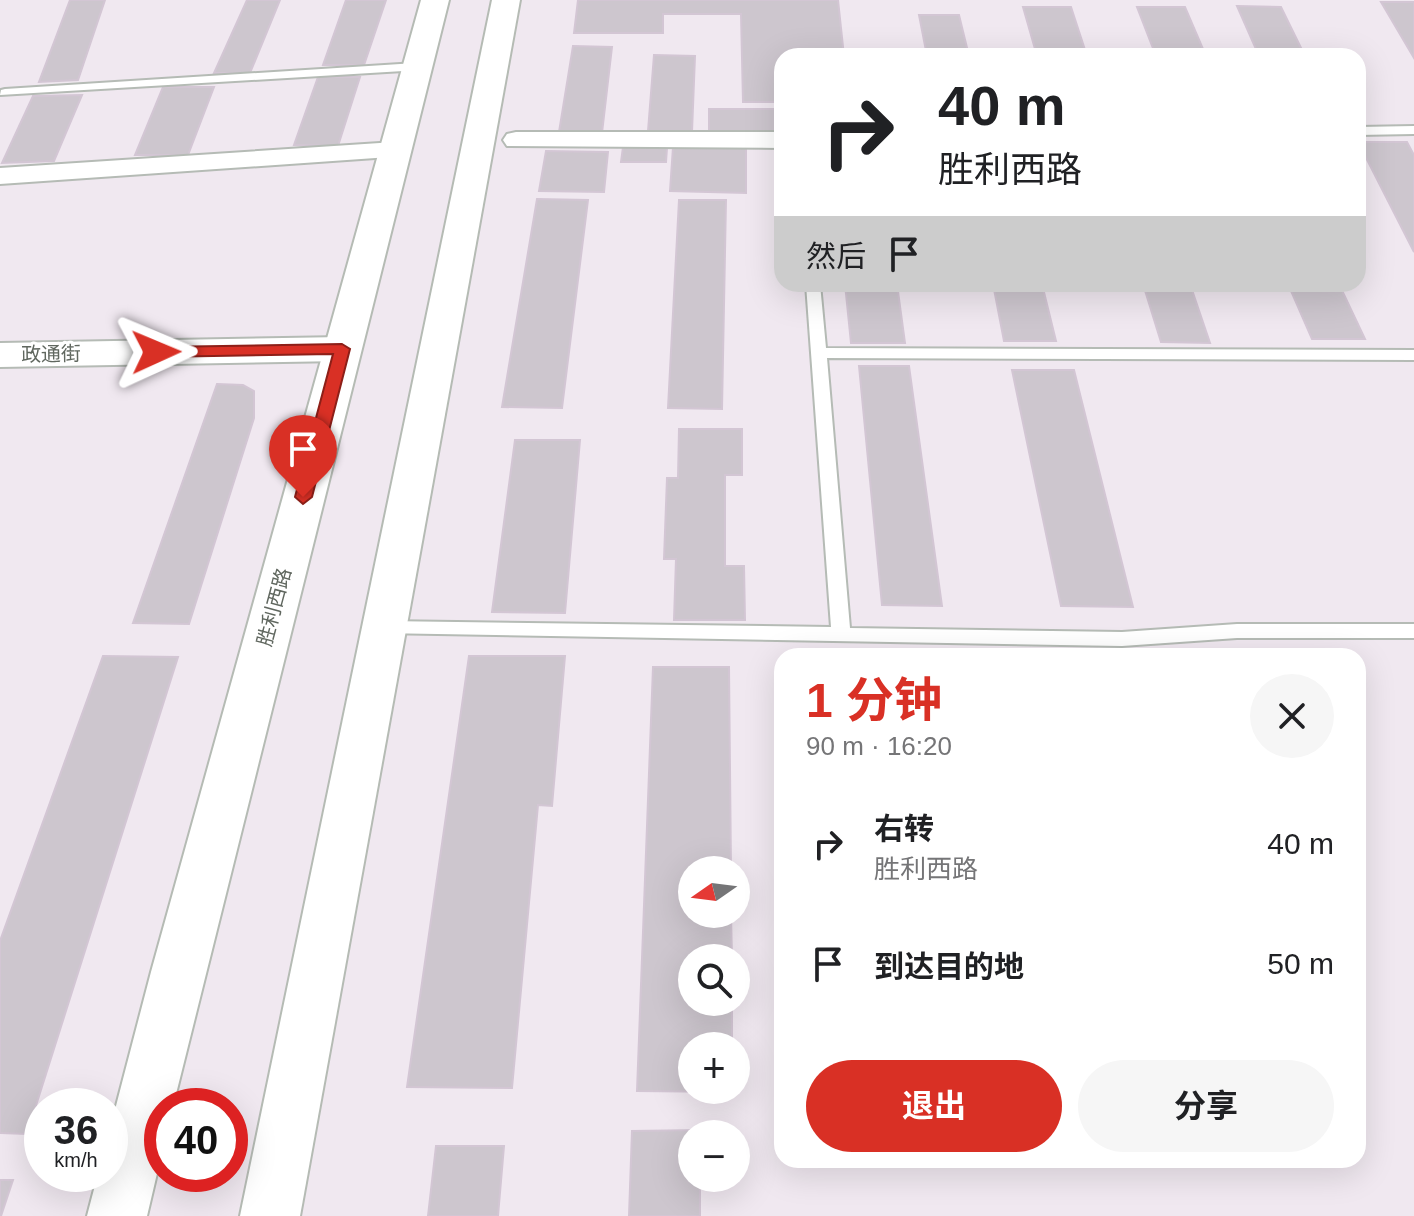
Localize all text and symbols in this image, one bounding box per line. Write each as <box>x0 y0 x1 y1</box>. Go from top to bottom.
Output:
text: 40 m <box>938 74 1066 137</box>
icon: right <box>806 80 910 184</box>
text: 胜利西路 <box>938 149 1082 190</box>
icon: arrive <box>882 232 926 276</box>
text: 然后 <box>806 240 866 273</box>
position arrow <box>114 310 198 394</box>
street label: 政通街 <box>21 342 81 366</box>
pin <box>269 415 337 497</box>
icon: arrive <box>281 427 325 471</box>
street label: 胜利西路 <box>253 566 295 648</box>
text: 1 分钟 <box>806 674 942 727</box>
button: close <box>1250 674 1334 758</box>
text: 90 m · 16:20 <box>806 731 952 761</box>
text: 右转 <box>874 812 934 845</box>
icon: right <box>806 822 850 866</box>
text: 40 m <box>1267 827 1334 860</box>
text: 胜利西路 <box>874 854 978 884</box>
north arrow <box>678 856 750 928</box>
map controls <box>678 856 750 1192</box>
icon: arrive <box>806 942 850 986</box>
button: search <box>678 944 750 1016</box>
text: 50 m <box>1267 947 1334 980</box>
text: 到达目的地 <box>874 950 1024 983</box>
button: + <box>678 1032 750 1104</box>
button: 退出 <box>806 1060 1062 1152</box>
button: 分享 <box>1078 1060 1334 1152</box>
speed limit sign: 40 <box>144 1088 248 1192</box>
text: 36 <box>54 1108 98 1152</box>
button: − <box>678 1120 750 1192</box>
text: km/h <box>54 1149 98 1171</box>

